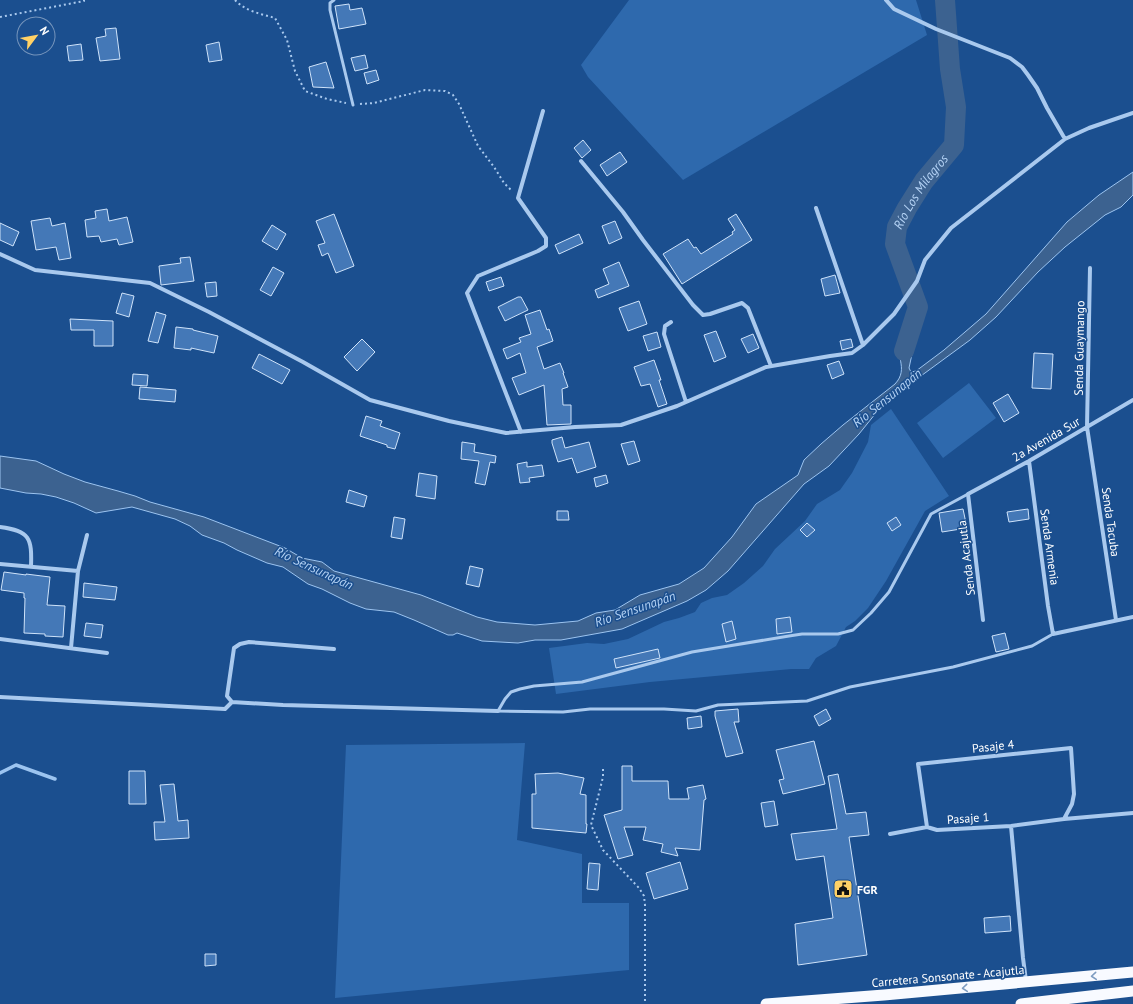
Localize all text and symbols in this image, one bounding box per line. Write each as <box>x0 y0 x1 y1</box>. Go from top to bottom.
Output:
north arrow <box>16 16 56 56</box>
text: N <box>37 24 52 37</box>
water label: Río Los Milagros <box>889 150 952 232</box>
street label: Senda Guaymango <box>1071 300 1087 396</box>
water label: Río Sensunapán <box>849 365 925 431</box>
street label: 2a Avenida Sur <box>1009 414 1083 464</box>
street label: Senda Tacuba <box>1099 486 1123 558</box>
street label: Senda Armenia <box>1037 508 1063 586</box>
street label: Senda Acajutla <box>954 519 978 596</box>
water label: Río Sensunapán <box>272 542 356 594</box>
water label: Río Sensunapán <box>592 587 678 631</box>
street label: Pasaje 4 <box>971 736 1015 756</box>
street label: Pasaje 1 <box>946 809 990 827</box>
public building icon: FGR <box>832 878 854 900</box>
place label: FGR <box>857 882 878 897</box>
street label: Carretera Sonsonate - Acajutla <box>871 962 1025 990</box>
one-way arrow <box>1091 971 1097 980</box>
one-way arrow <box>962 983 968 992</box>

